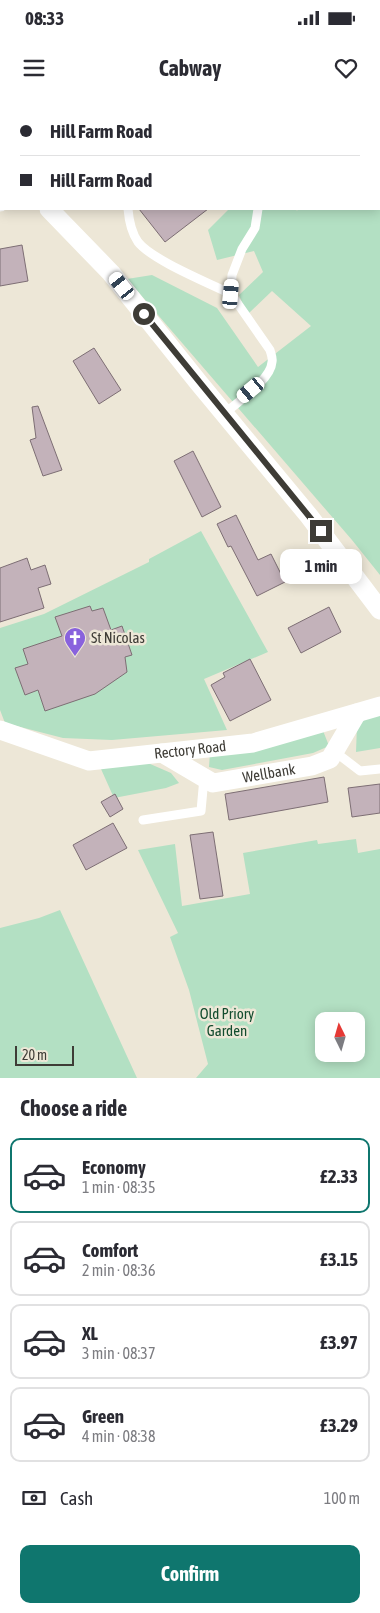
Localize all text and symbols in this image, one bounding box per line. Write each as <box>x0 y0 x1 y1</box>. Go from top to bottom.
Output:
text: 08:33 <box>25 7 64 29</box>
icon: menu <box>20 54 48 82</box>
icon: heart <box>332 54 360 82</box>
text: Cabway <box>159 55 221 81</box>
text: Hill Farm Road <box>50 120 152 142</box>
text: Hill Farm Road <box>50 169 152 191</box>
car <box>106 270 137 302</box>
car <box>222 278 239 310</box>
route start <box>133 303 155 325</box>
car <box>234 375 267 405</box>
route end <box>310 520 332 542</box>
callout: 1 min <box>280 548 362 584</box>
text: 1 min <box>305 557 337 575</box>
church icon: St Nicolas <box>63 626 87 657</box>
place label: St Nicolas <box>91 629 145 646</box>
street label: Rectory Road <box>153 737 227 762</box>
street label: Wellbank <box>241 760 297 786</box>
park label: Old Priory Garden <box>200 1005 254 1039</box>
north arrow <box>315 1012 365 1062</box>
map controls <box>315 1012 365 1062</box>
scale bar <box>15 1043 74 1066</box>
text: 20 m <box>22 1047 47 1063</box>
text: Choose a ride <box>20 1095 127 1121</box>
icon: car <box>22 1153 67 1198</box>
text: Economy <box>82 1156 146 1178</box>
text: £2.33 <box>320 1165 358 1187</box>
text: 1 min · 08:35 <box>82 1178 155 1196</box>
icon: car <box>22 1236 67 1281</box>
text: Comfort <box>82 1239 138 1261</box>
text: £3.15 <box>320 1248 358 1270</box>
text: 2 min · 08:36 <box>82 1261 155 1279</box>
icon: car <box>22 1319 67 1364</box>
text: XL <box>82 1322 98 1344</box>
text: £3.97 <box>320 1331 358 1353</box>
text: 3 min · 08:37 <box>82 1344 155 1362</box>
icon: car <box>22 1402 67 1447</box>
text: Green <box>82 1405 124 1427</box>
text: £3.29 <box>320 1414 358 1436</box>
text: 4 min · 08:38 <box>82 1427 155 1445</box>
icon: cash <box>20 1484 48 1512</box>
text: Cash <box>60 1487 93 1509</box>
text: 100 m <box>324 1489 360 1507</box>
button: Confirm <box>20 1545 360 1603</box>

